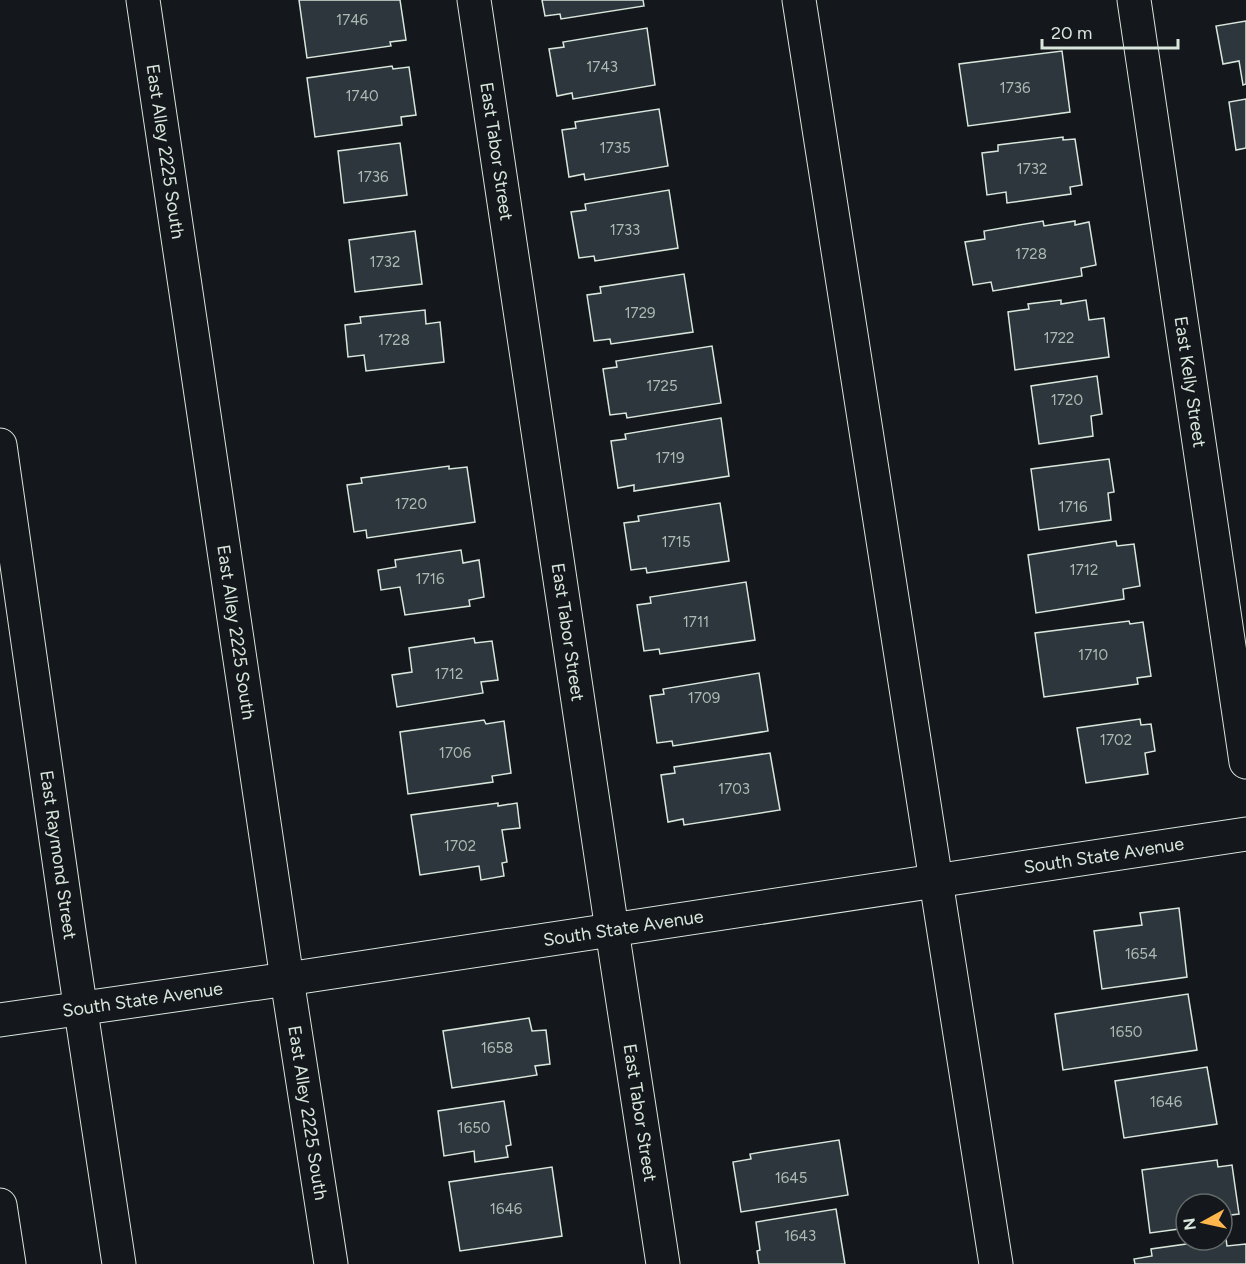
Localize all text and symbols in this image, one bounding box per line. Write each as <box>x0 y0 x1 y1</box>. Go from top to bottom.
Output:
house number: 1746 <box>336 11 369 29</box>
scale bar <box>1042 12 1178 50</box>
text: 20 m <box>1051 22 1092 44</box>
house number: 1743 <box>586 58 618 76</box>
street label: East Alley 2225 South <box>142 62 189 240</box>
house number: 1736 <box>1000 79 1031 97</box>
street label: East Tabor Street <box>475 81 518 222</box>
house number: 1740 <box>345 87 379 105</box>
house number: 1735 <box>599 139 631 157</box>
house number: 1732 <box>1017 160 1047 178</box>
house number: 1736 <box>358 168 389 186</box>
house number: 1733 <box>610 221 640 239</box>
house number: 1728 <box>1015 245 1047 263</box>
house number: 1732 <box>370 253 400 271</box>
house number: 1729 <box>624 304 656 322</box>
street label: East Kelly Street <box>1170 315 1211 449</box>
house number: 1722 <box>1043 329 1075 347</box>
house number: 1728 <box>378 331 410 349</box>
house number: 1725 <box>646 377 678 395</box>
house number: 1720 <box>1051 391 1083 409</box>
house number: 1719 <box>656 449 684 467</box>
house number: 1720 <box>395 495 427 513</box>
house number: 1716 <box>1059 498 1088 516</box>
house number: 1715 <box>661 533 691 551</box>
street label: East Alley 2225 South <box>212 543 260 721</box>
street label: East Tabor Street <box>547 561 589 703</box>
house number: 1712 <box>1070 561 1098 579</box>
house number: 1716 <box>416 570 445 588</box>
house number: 1711 <box>683 613 709 631</box>
house number: 1710 <box>1078 646 1108 664</box>
house number: 1712 <box>435 665 463 683</box>
house number: 1709 <box>688 689 720 707</box>
house number: 1702 <box>1100 731 1132 749</box>
house number: 1706 <box>439 744 472 762</box>
street label: East Raymond Street <box>35 769 81 941</box>
house number: 1703 <box>718 780 750 798</box>
street label: South State Avenue <box>1022 833 1186 878</box>
house number: 1702 <box>444 837 476 855</box>
street label: South State Avenue <box>542 905 705 951</box>
house number: 1654 <box>1125 945 1157 963</box>
street label: South State Avenue <box>61 977 224 1022</box>
house number: 1650 <box>1110 1023 1142 1041</box>
street label: East Alley 2225 South <box>283 1024 332 1202</box>
house number: 1658 <box>481 1039 513 1057</box>
street label: East Tabor Street <box>618 1042 661 1184</box>
house number: 1646 <box>1150 1093 1183 1111</box>
house number: 1650 <box>458 1119 490 1137</box>
house number: 1645 <box>775 1169 807 1187</box>
north arrow <box>1174 1192 1234 1252</box>
house number: 1646 <box>490 1200 523 1218</box>
text: N <box>1179 1217 1200 1231</box>
house number: 1643 <box>784 1227 816 1245</box>

